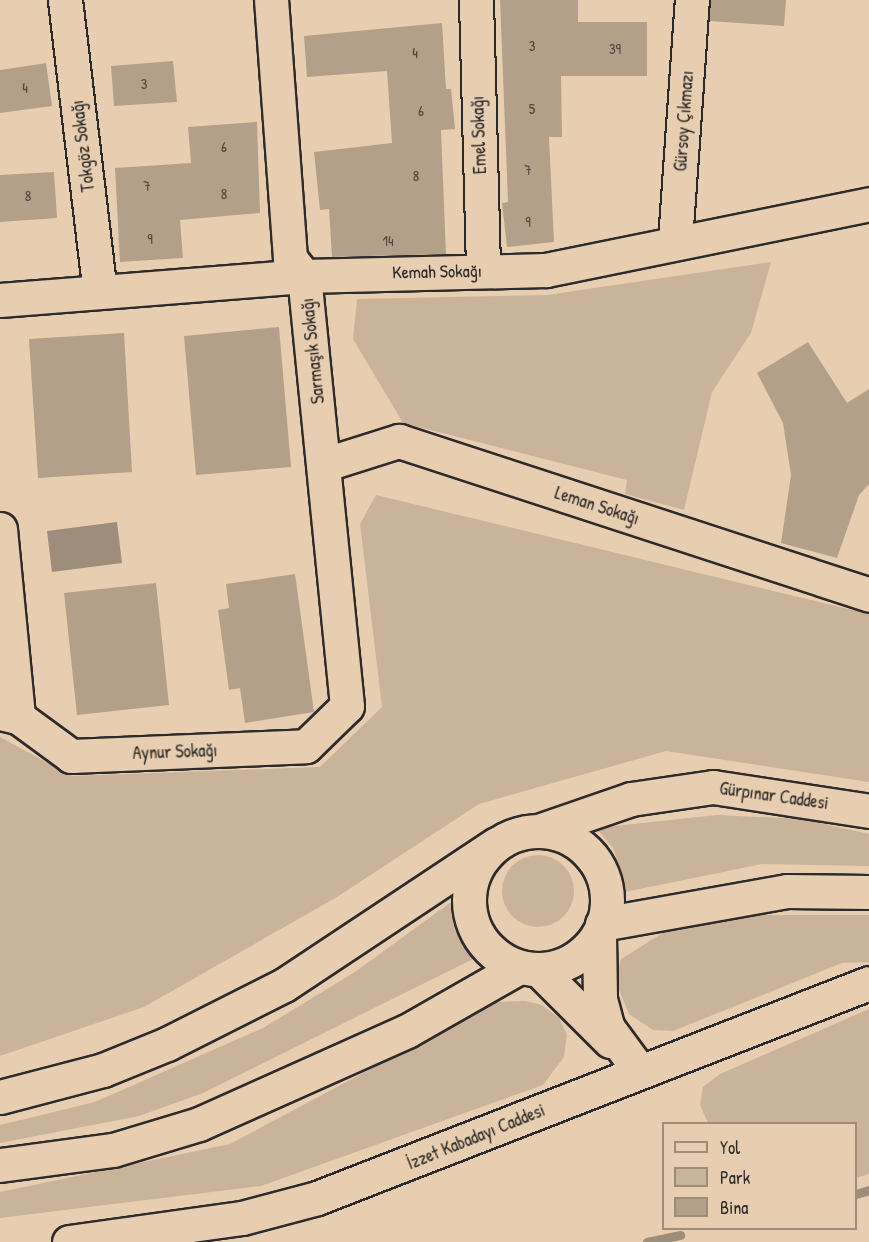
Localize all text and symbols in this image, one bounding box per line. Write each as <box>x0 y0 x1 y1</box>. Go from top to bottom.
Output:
house number: 3 <box>529 37 535 55</box>
house number: 39 <box>609 40 621 58</box>
house number: 4 <box>412 44 418 62</box>
street label: Gürsoy Çıkmazı <box>670 70 698 172</box>
house number: 3 <box>141 75 147 93</box>
house number: 4 <box>22 79 28 97</box>
street label: Emel Sokağı <box>467 95 491 175</box>
street label: Tokgöz Sokağı <box>67 99 99 193</box>
house number: 5 <box>529 100 535 118</box>
house number: 6 <box>418 102 424 120</box>
house number: 6 <box>221 138 227 156</box>
house number: 7 <box>524 161 532 179</box>
house number: 8 <box>413 167 419 185</box>
house number: 7 <box>143 177 151 195</box>
house number: 8 <box>221 185 227 203</box>
house number: 8 <box>25 187 31 205</box>
house number: 9 <box>525 213 531 231</box>
house number: 9 <box>147 230 153 248</box>
house number: 14 <box>382 232 394 250</box>
street label: Kemah Sokağı <box>392 260 482 284</box>
street label: Sarmaşık Sokağı <box>297 297 329 405</box>
street label: Leman Sokağı <box>552 482 642 530</box>
street label: Aynur Sokağı <box>132 740 218 764</box>
street label: Gürpınar Caddesi <box>718 778 830 814</box>
street label: İzzet Kabadayı Caddesi <box>404 1099 548 1175</box>
legend <box>662 1122 857 1230</box>
text: Yol <box>720 1135 740 1160</box>
text: Park <box>720 1165 750 1190</box>
text: Bina <box>720 1195 748 1220</box>

